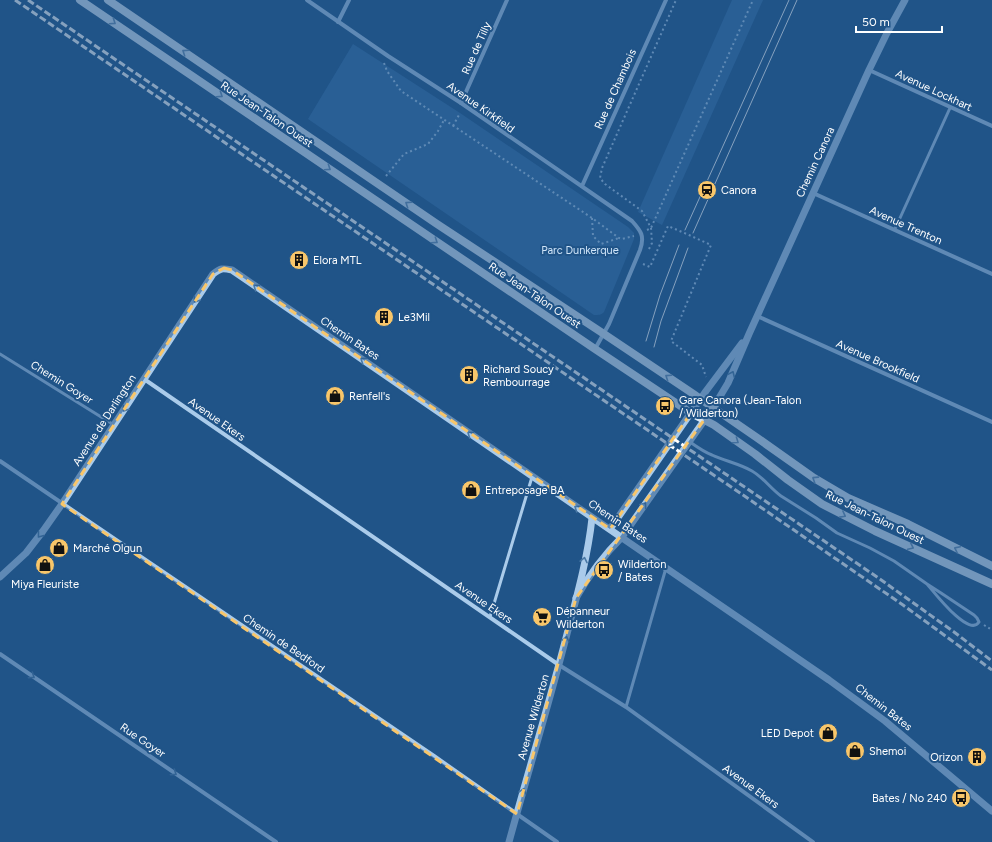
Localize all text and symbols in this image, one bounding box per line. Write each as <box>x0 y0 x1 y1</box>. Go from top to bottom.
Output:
scale bar <box>856 8 942 34</box>
text: 50 m <box>862 15 890 29</box>
one-way arrow <box>109 17 116 25</box>
street label: Rue de Tilly <box>459 20 494 77</box>
street label: Rue de Chambois <box>592 47 639 131</box>
one-way arrow <box>182 49 189 57</box>
street label: Avenue Lockhart <box>893 67 974 114</box>
street label: Rue Jean-Talon Ouest <box>218 79 315 150</box>
street label: Avenue Kirkfield <box>444 79 517 136</box>
one-way arrow <box>216 90 223 98</box>
street label: Chemin Canora <box>793 125 837 200</box>
one-way arrow <box>324 163 331 171</box>
station icon: Canora <box>696 179 718 201</box>
place label: Canora <box>721 184 756 197</box>
one-way arrow <box>405 201 412 209</box>
street label: Avenue Trenton <box>868 204 944 247</box>
one-way arrow <box>431 236 438 244</box>
park label: Parc Dunkerque <box>541 244 619 257</box>
building icon: Elora MTL <box>288 249 310 271</box>
place label: Elora MTL <box>313 254 362 267</box>
street label: Rue Jean-Talon Ouest <box>486 260 583 331</box>
one-way arrow <box>253 284 260 292</box>
one-way arrow <box>193 296 201 303</box>
building icon: Le3Mil <box>373 306 395 328</box>
place label: Le3Mil <box>398 311 430 324</box>
street label: Chemin Bates <box>318 314 382 363</box>
street label: Avenue Brookfield <box>834 337 922 386</box>
one-way arrow <box>360 357 367 365</box>
street label: Chemin Goyer <box>28 358 95 407</box>
place label: Richard Soucy Rembourrage <box>483 363 554 389</box>
building icon: Richard Soucy Rembourrage <box>458 364 480 386</box>
one-way arrow <box>727 371 735 378</box>
street label: Avenue de Darlington <box>70 372 139 468</box>
one-way arrow <box>666 375 673 382</box>
shop icon: Renfell's <box>324 385 346 407</box>
place label: Renfell's <box>349 390 390 403</box>
place label: Gare Canora (Jean-Talon / Wilderton) <box>679 394 801 420</box>
street label: Avenue Ekers <box>186 395 248 444</box>
bus stop icon: Gare Canora (Jean-Talon / Wilderton) <box>654 395 676 417</box>
one-way arrow <box>122 405 130 412</box>
one-way arrow <box>468 432 475 439</box>
one-way arrow <box>732 436 739 443</box>
one-way arrow <box>666 441 674 448</box>
one-way arrow <box>812 476 819 483</box>
shop icon: Entreposage BA <box>460 479 482 501</box>
place label: Entreposage BA <box>485 484 565 497</box>
street label: Rue Jean-Talon Ouest <box>823 488 926 547</box>
street label: Chemin Bates <box>586 497 650 546</box>
one-way arrow <box>639 503 646 510</box>
one-way arrow <box>575 506 582 513</box>
one-way arrow <box>839 510 846 518</box>
one-way arrow <box>37 531 44 538</box>
shop icon: Marché Olgun <box>48 537 70 559</box>
place label: Marché Olgun <box>73 542 142 555</box>
one-way arrow <box>907 543 914 551</box>
one-way arrow <box>954 546 961 554</box>
shop icon: Miya Fleuriste <box>34 554 56 576</box>
one-way arrow <box>580 557 588 563</box>
place label: Wilderton / Bates <box>618 558 666 584</box>
bus stop icon: Wilderton / Bates <box>593 559 615 581</box>
place label: Miya Fleuriste <box>11 578 79 591</box>
street label: Avenue Ekers <box>453 578 515 626</box>
place label: Dépanneur Wilderton <box>556 605 610 631</box>
supermarket icon: Dépanneur Wilderton <box>531 606 553 628</box>
street label: Chemin de Bedford <box>240 611 327 676</box>
one-way arrow <box>561 636 570 643</box>
one-way arrow <box>28 671 35 678</box>
street label: Avenue Wilderton <box>515 673 552 761</box>
street label: Chemin Bates <box>853 681 915 734</box>
street label: Rue Goyer <box>118 721 168 760</box>
shop icon: LED Depot <box>817 722 839 744</box>
place label: LED Depot <box>761 727 814 740</box>
shop icon: Shemoi <box>844 740 866 762</box>
place label: Shemoi <box>869 745 906 758</box>
building icon: Orizon <box>966 746 988 768</box>
place label: Orizon <box>930 751 963 764</box>
street label: Avenue Ekers <box>720 762 781 811</box>
one-way arrow <box>170 768 177 775</box>
bus stop icon: Bates / No 240 <box>950 787 972 809</box>
one-way arrow <box>518 788 527 795</box>
place label: Bates / No 240 <box>872 792 947 805</box>

